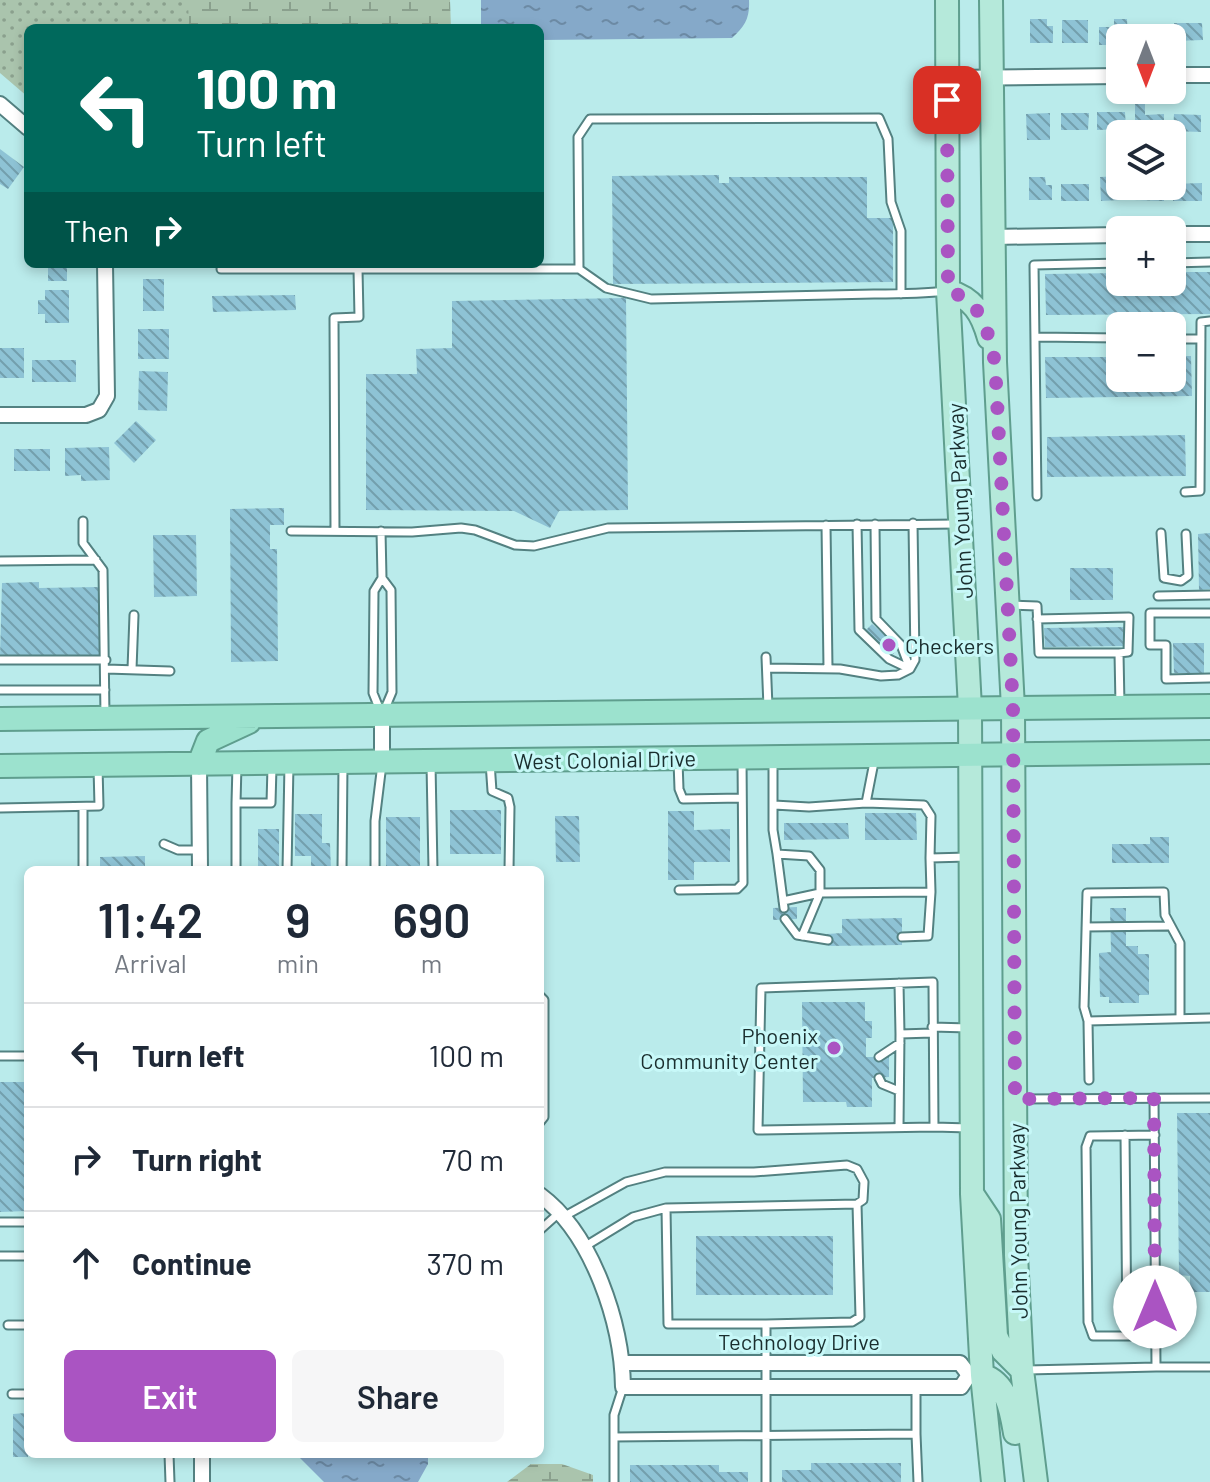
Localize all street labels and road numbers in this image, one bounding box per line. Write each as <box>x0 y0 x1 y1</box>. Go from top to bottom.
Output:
street label: John Young Parkway <box>941 403 977 599</box>
street label: West Colonial Drive <box>514 744 696 774</box>
street label: John Young Parkway <box>1002 1123 1032 1319</box>
street label: Technology Drive <box>718 1328 880 1354</box>

